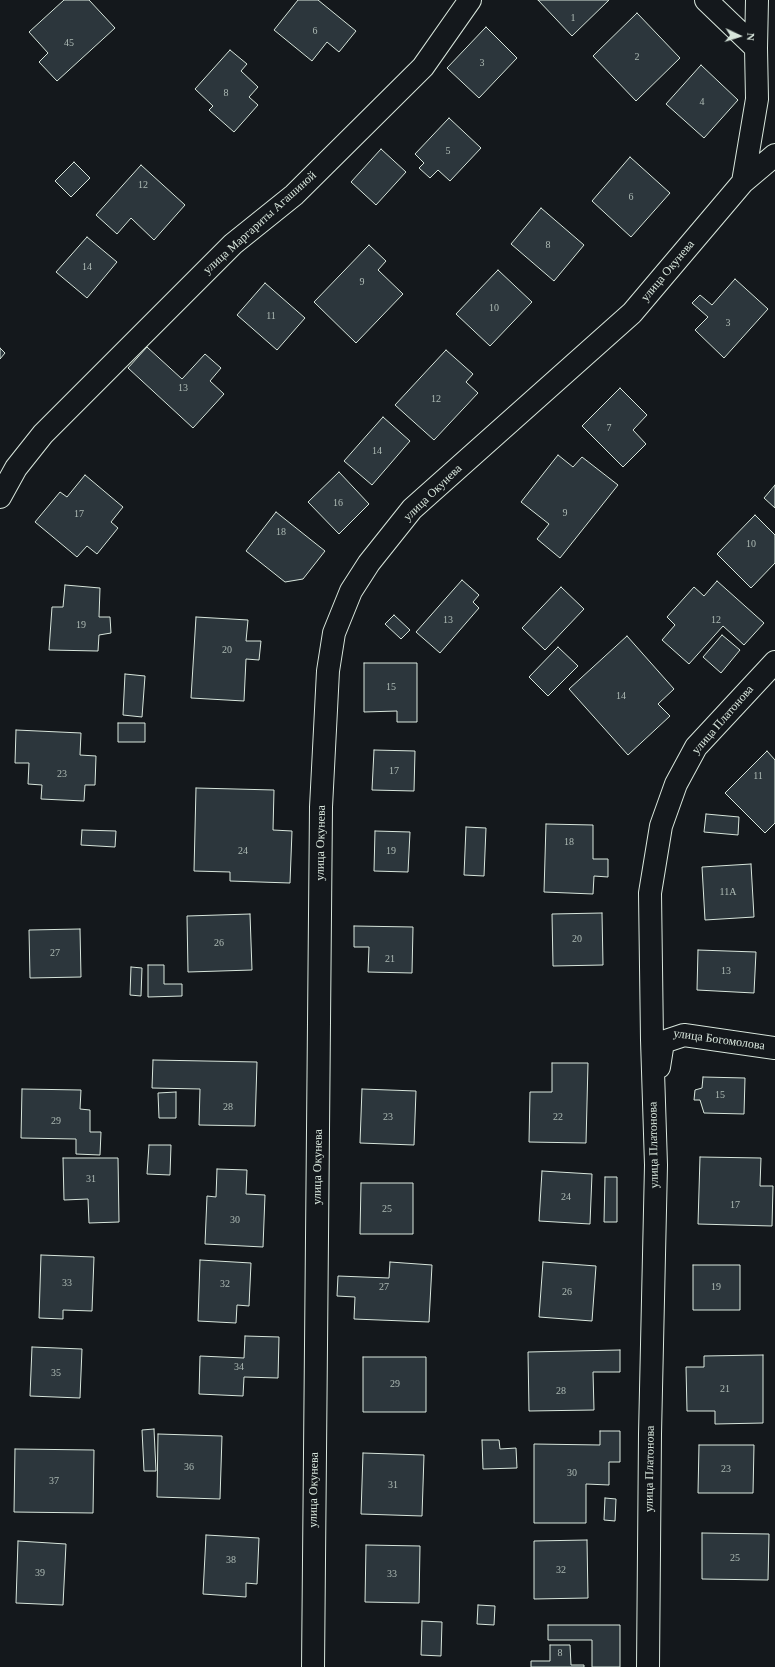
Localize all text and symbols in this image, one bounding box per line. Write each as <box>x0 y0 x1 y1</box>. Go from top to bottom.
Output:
house number: 1 <box>570 12 576 24</box>
north arrow <box>719 16 759 56</box>
house number: 6 <box>312 25 318 37</box>
text: N <box>745 32 757 41</box>
house number: 45 <box>64 37 74 49</box>
house number: 2 <box>634 51 640 63</box>
house number: 3 <box>480 57 484 69</box>
house number: 8 <box>224 87 228 99</box>
house number: 4 <box>700 96 704 108</box>
house number: 5 <box>446 145 450 157</box>
street label: улица Маргариты Агашиной <box>201 168 319 278</box>
house number: 12 <box>138 179 148 191</box>
house number: 6 <box>628 191 634 203</box>
street label: улица Окунева <box>638 237 698 305</box>
house number: 8 <box>546 239 550 251</box>
house number: 14 <box>82 261 92 273</box>
house number: 9 <box>360 276 364 288</box>
house number: 10 <box>489 302 499 314</box>
house number: 11 <box>266 310 276 322</box>
house number: 3 <box>726 317 730 329</box>
house number: 13 <box>178 382 188 394</box>
house number: 12 <box>431 393 441 405</box>
house number: 7 <box>606 422 612 434</box>
house number: 14 <box>372 445 382 457</box>
street label: улица Окунева <box>401 462 465 524</box>
house number: 16 <box>333 497 343 509</box>
house number: 9 <box>562 507 568 519</box>
house number: 17 <box>74 508 84 520</box>
house number: 18 <box>276 526 286 538</box>
house number: 10 <box>746 538 756 550</box>
house number: 13 <box>443 614 453 626</box>
house number: 12 <box>711 614 721 626</box>
house number: 19 <box>76 619 86 631</box>
house number: 20 <box>222 644 232 656</box>
house number: 15 <box>386 681 396 693</box>
street label: улица Платонова <box>689 683 757 757</box>
house number: 14 <box>616 690 626 702</box>
house number: 17 <box>389 765 399 777</box>
house number: 23 <box>57 768 67 780</box>
house number: 11 <box>753 770 763 782</box>
street label: улица Окунева <box>313 805 329 881</box>
house number: 18 <box>564 836 574 848</box>
house number: 24 <box>238 845 248 857</box>
house number: 19 <box>386 845 396 857</box>
house number: 11А <box>720 886 736 898</box>
house number: 20 <box>572 933 582 945</box>
house number: 26 <box>214 937 224 949</box>
house number: 27 <box>50 947 60 959</box>
house number: 21 <box>385 953 395 965</box>
house number: 13 <box>721 965 731 977</box>
street label: улица Богомолова <box>672 1026 766 1054</box>
house number: 15 <box>715 1089 725 1101</box>
house number: 28 <box>223 1101 233 1113</box>
street label: улица Платонова <box>646 1102 662 1188</box>
house number: 23 <box>383 1111 393 1123</box>
house number: 22 <box>553 1111 563 1123</box>
house number: 29 <box>51 1115 61 1127</box>
street label: улица Окунева <box>310 1129 326 1205</box>
house number: 31 <box>86 1173 96 1185</box>
house number: 24 <box>561 1191 571 1203</box>
house number: 17 <box>730 1199 740 1211</box>
house number: 25 <box>382 1203 392 1215</box>
house number: 30 <box>230 1214 240 1226</box>
house number: 33 <box>62 1277 72 1289</box>
house number: 32 <box>220 1278 230 1290</box>
house number: 27 <box>379 1281 389 1293</box>
house number: 19 <box>711 1281 721 1293</box>
house number: 26 <box>562 1286 572 1298</box>
house number: 34 <box>234 1361 244 1373</box>
house number: 35 <box>51 1367 61 1379</box>
house number: 29 <box>390 1378 400 1390</box>
house number: 21 <box>720 1383 730 1395</box>
house number: 28 <box>556 1385 566 1397</box>
street label: улица Платонова <box>642 1426 658 1512</box>
street label: улица Окунева <box>306 1452 322 1528</box>
house number: 36 <box>184 1461 194 1473</box>
house number: 23 <box>721 1463 731 1475</box>
house number: 30 <box>567 1467 577 1479</box>
house number: 37 <box>49 1475 59 1487</box>
house number: 31 <box>388 1479 398 1491</box>
house number: 25 <box>730 1552 740 1564</box>
house number: 38 <box>226 1554 236 1566</box>
house number: 32 <box>556 1564 566 1576</box>
house number: 39 <box>35 1567 45 1579</box>
house number: 33 <box>387 1568 397 1580</box>
house number: 8 <box>558 1647 562 1659</box>

